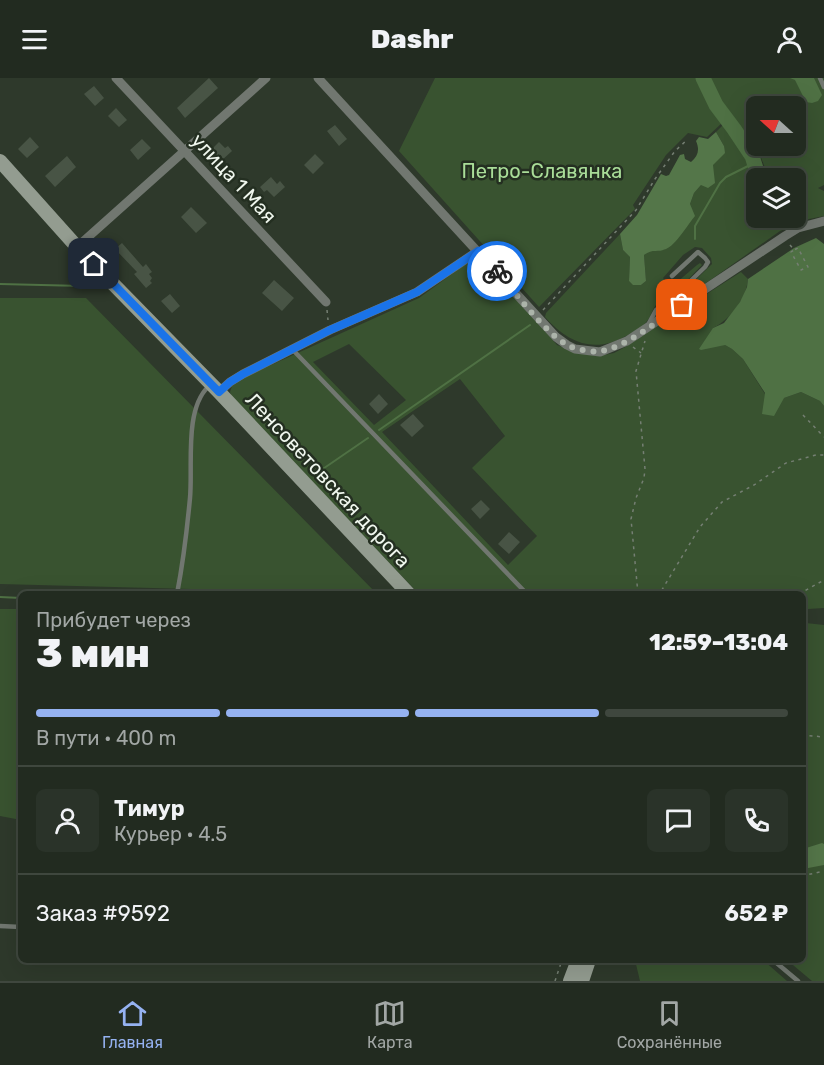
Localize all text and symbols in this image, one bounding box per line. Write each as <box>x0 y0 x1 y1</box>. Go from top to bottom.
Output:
icon: menu <box>18 23 51 56</box>
text: Dashr <box>371 23 453 55</box>
icon: person <box>773 23 806 56</box>
north arrow <box>746 96 806 156</box>
map controls <box>746 96 806 228</box>
street label: улица 1 Мая <box>186 128 282 228</box>
park label: Петро-Славянка <box>462 159 622 183</box>
button: layers <box>746 168 806 228</box>
pin <box>68 238 119 289</box>
courier <box>467 241 527 301</box>
icon: home <box>77 247 110 280</box>
icon: bike <box>481 255 514 288</box>
pin <box>656 279 707 330</box>
icon: bag <box>665 288 698 321</box>
street label: Ленсоветовская дорога <box>241 388 415 572</box>
text: Прибудет через <box>36 608 191 632</box>
text: 12:59–13:04 <box>649 629 788 656</box>
text: 3 мин <box>36 631 150 677</box>
text: В пути · 400 m <box>36 726 176 750</box>
button: person <box>36 789 99 852</box>
button: chat <box>647 789 710 852</box>
button: phone <box>725 789 788 852</box>
text: Тимур <box>114 795 185 822</box>
text: Курьер · 4.5 <box>114 822 227 846</box>
text: Заказ #9592 <box>36 900 170 927</box>
text: 652 ₽ <box>725 900 788 927</box>
tab: Главная <box>102 997 163 1052</box>
tab: Карта <box>367 997 413 1052</box>
tab: Сохранённые <box>617 997 722 1052</box>

